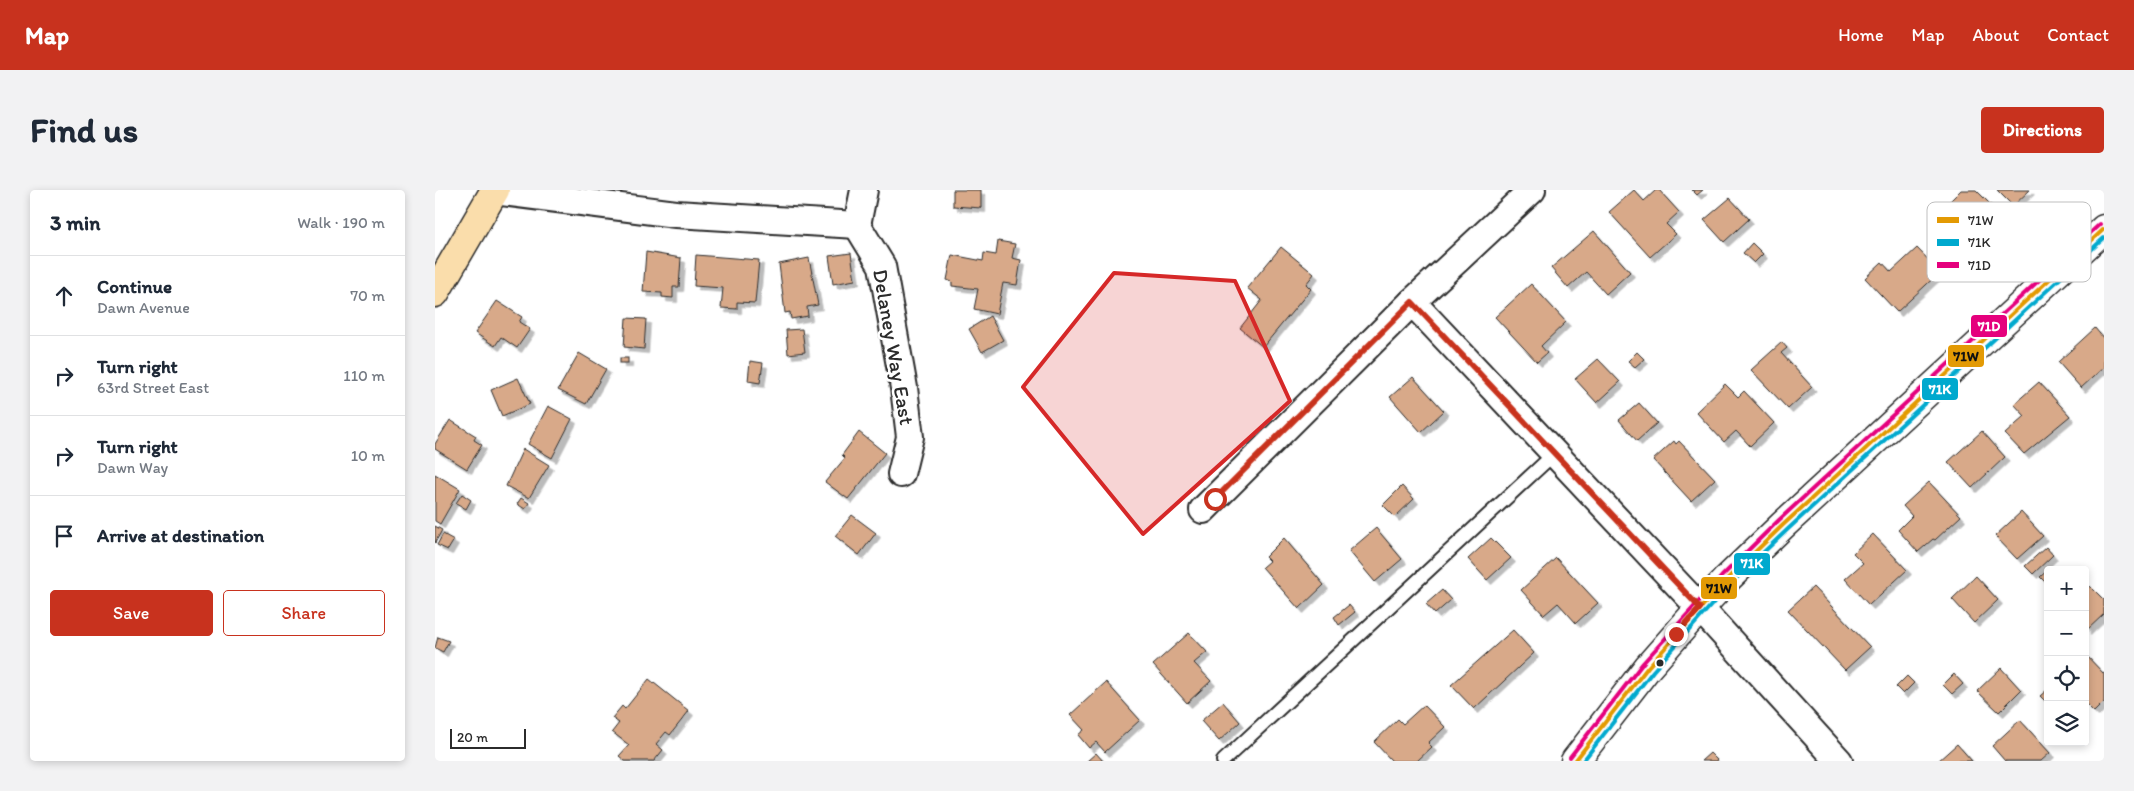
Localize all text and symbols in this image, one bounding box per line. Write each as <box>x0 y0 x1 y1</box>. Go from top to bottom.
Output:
text: Map <box>25 21 69 50</box>
text: Home <box>1838 24 1884 46</box>
text: Map <box>1912 24 1945 46</box>
text: About <box>1973 24 2019 46</box>
text: Contact <box>2047 24 2109 46</box>
button: Directions <box>1981 107 2104 153</box>
text: Find us <box>30 109 138 151</box>
legend <box>1927 202 2091 282</box>
text: 3 min <box>50 210 100 235</box>
text: 71W <box>1968 212 1993 229</box>
text: Walk · 190 m <box>297 213 385 232</box>
text: 71K <box>1968 234 1990 251</box>
text: 71D <box>1968 257 1991 274</box>
street label: Delaney Way East <box>868 267 920 427</box>
text: Continue <box>97 275 172 298</box>
icon: ahead <box>50 282 78 310</box>
text: 70 m <box>350 286 385 305</box>
text: Dawn Avenue <box>97 298 190 317</box>
line badge: 71D <box>1970 314 2008 338</box>
text: 71D <box>1977 318 2001 335</box>
line badge: 71W <box>1947 344 1985 368</box>
text: 71W <box>1952 348 1979 365</box>
text: Turn right <box>97 355 178 378</box>
icon: right <box>50 362 78 390</box>
text: 110 m <box>343 366 385 385</box>
line badge: 71K <box>1921 377 1959 401</box>
text: 63rd Street East <box>97 378 209 397</box>
text: 71K <box>1928 381 1952 398</box>
text: Turn right <box>97 435 178 458</box>
icon: right <box>50 442 78 470</box>
text: 10 m <box>351 446 385 465</box>
text: Dawn Way <box>97 458 168 477</box>
route start <box>1204 488 1227 511</box>
icon: arrive <box>50 522 78 550</box>
text: Arrive at destination <box>97 524 264 547</box>
line badge: 71K <box>1733 552 1771 576</box>
text: 71K <box>1740 555 1764 572</box>
map controls <box>2044 566 2089 746</box>
button: + <box>2044 566 2089 611</box>
line badge: 71W <box>1700 576 1738 600</box>
text: 71W <box>1705 580 1732 597</box>
button: Save <box>50 590 213 636</box>
button: Share <box>223 590 385 636</box>
button: − <box>2044 611 2089 656</box>
route end <box>1665 623 1688 646</box>
button: locate <box>2044 656 2089 701</box>
unlabelled marker <box>1655 658 1665 668</box>
button: layers <box>2044 701 2089 746</box>
scale bar <box>450 726 526 749</box>
text: 20 m <box>457 729 488 746</box>

